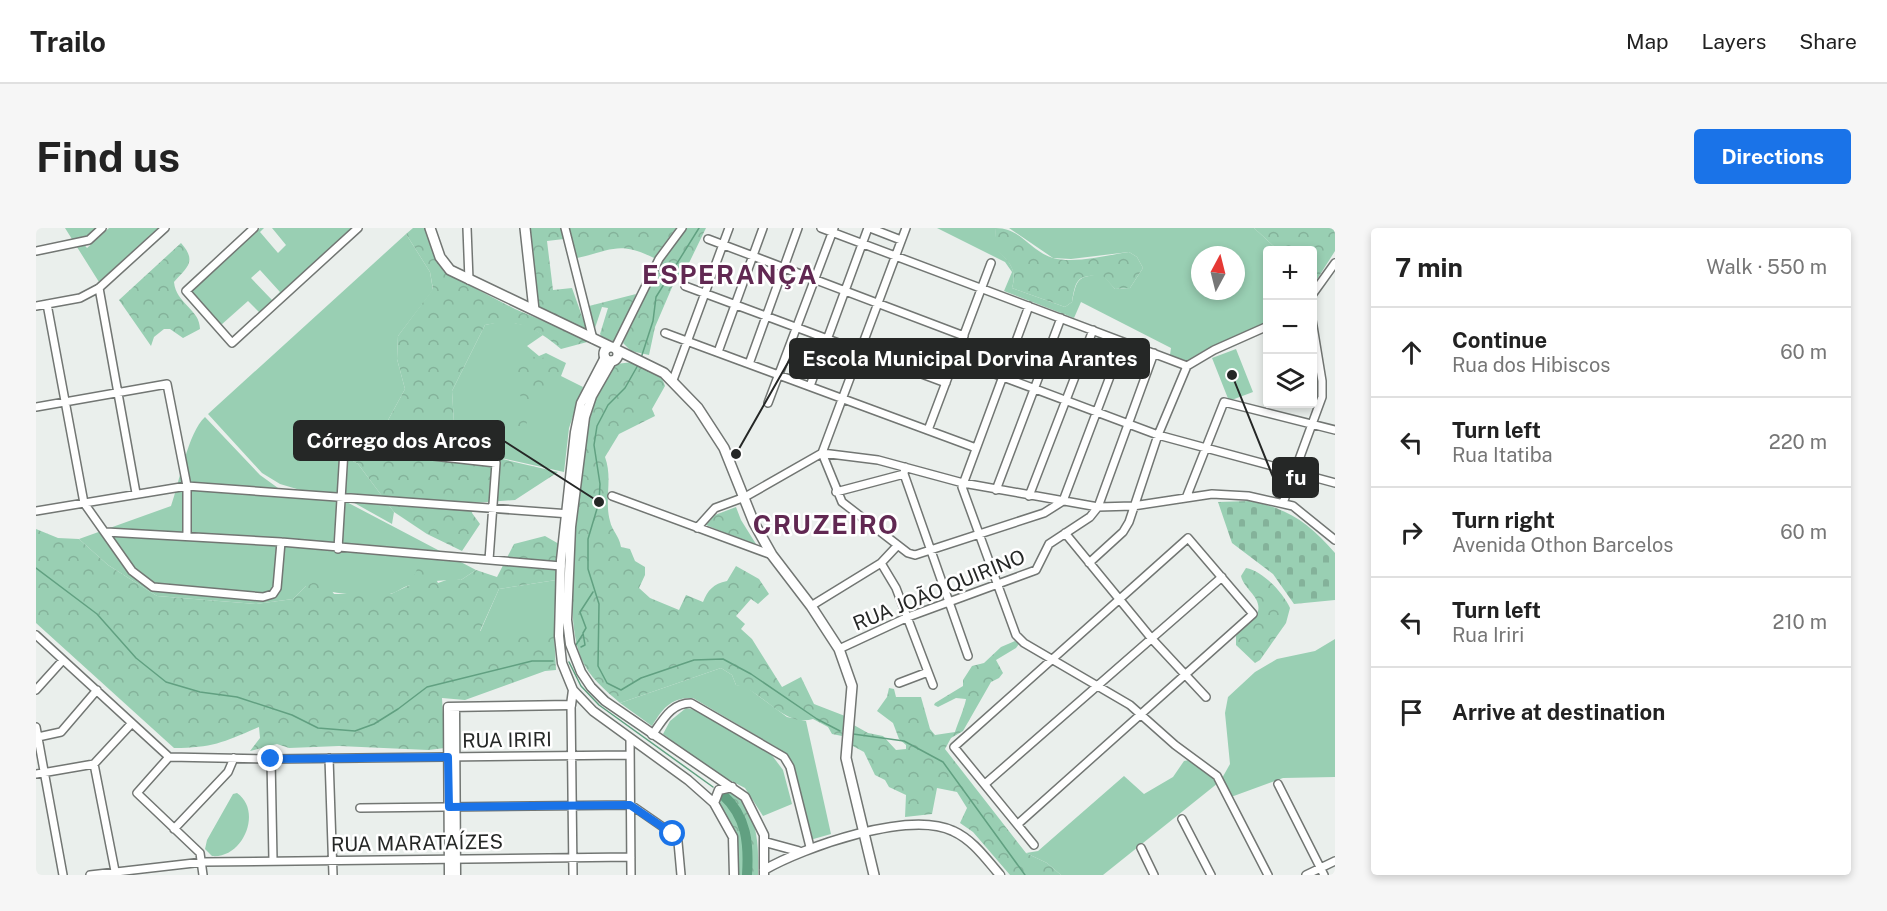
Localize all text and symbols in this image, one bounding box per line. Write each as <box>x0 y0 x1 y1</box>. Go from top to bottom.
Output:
text: Trailo <box>30 25 106 58</box>
text: Map <box>1626 29 1669 54</box>
text: Layers <box>1702 29 1766 54</box>
text: Share <box>1799 29 1857 54</box>
button: Directions <box>1694 129 1851 184</box>
text: Find us <box>36 132 180 181</box>
north arrow <box>1191 246 1245 300</box>
map controls <box>1263 246 1317 408</box>
button: + <box>1263 246 1317 300</box>
text: 7 min <box>1395 252 1463 283</box>
text: Walk · 550 m <box>1706 255 1827 279</box>
district label: ESPERANÇA <box>642 259 818 290</box>
button: − <box>1263 300 1317 354</box>
text: Continue <box>1452 327 1547 353</box>
icon: ahead <box>1395 336 1428 369</box>
callout: Escola Municipal Dorvina Arantes <box>790 339 1149 378</box>
text: 60 m <box>1780 340 1827 364</box>
text: Escola Municipal Dorvina Arantes <box>802 346 1138 371</box>
text: Rua dos Hibiscos <box>1452 353 1610 377</box>
button: layers <box>1263 354 1317 408</box>
text: Turn left <box>1452 417 1541 443</box>
callout: Córrego dos Arcos <box>294 421 504 460</box>
icon: left <box>1395 426 1428 459</box>
text: Córrego dos Arcos <box>307 428 491 453</box>
text: 220 m <box>1769 430 1827 454</box>
text: Rua Itatiba <box>1452 443 1553 467</box>
callout: fu <box>1273 458 1318 497</box>
text: fu <box>1286 465 1306 490</box>
text: Turn right <box>1452 507 1555 533</box>
district label: CRUZEIRO <box>753 509 899 540</box>
icon: right <box>1395 516 1428 549</box>
text: 60 m <box>1780 520 1827 544</box>
text: Avenida Othon Barcelos <box>1452 533 1673 557</box>
street label: RUA JOÃO QUIRINO <box>849 544 1029 636</box>
text: Turn left <box>1452 597 1541 623</box>
icon: left <box>1395 606 1428 639</box>
text: 210 m <box>1773 610 1827 634</box>
text: Rua Iriri <box>1452 623 1524 647</box>
icon: arrive <box>1395 696 1428 729</box>
text: Arrive at destination <box>1452 699 1665 725</box>
street label: RUA IRIRI <box>462 727 552 753</box>
route end <box>257 745 283 771</box>
route start <box>659 820 685 846</box>
street label: RUA MARATAÍZES <box>331 829 503 856</box>

